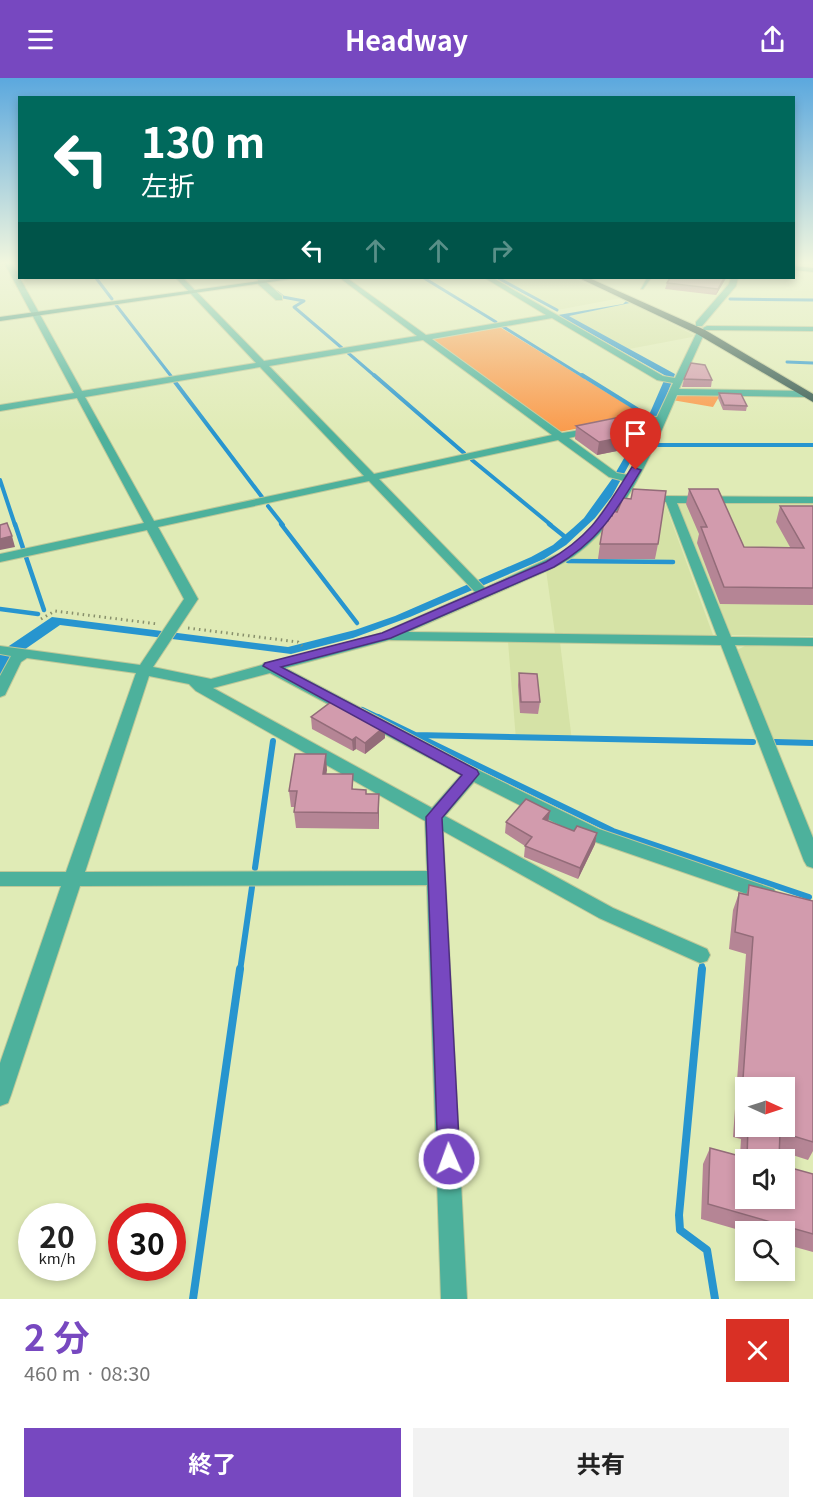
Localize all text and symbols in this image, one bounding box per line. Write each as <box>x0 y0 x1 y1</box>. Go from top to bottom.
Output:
text: Headway <box>345 20 468 59</box>
icon: menu <box>24 23 57 56</box>
icon: share <box>756 23 789 56</box>
text: 130 m <box>141 109 265 170</box>
icon: left <box>42 120 120 198</box>
text: 左折 <box>141 165 195 204</box>
icon: left <box>296 234 329 267</box>
icon: ahead <box>359 234 392 267</box>
icon: ahead <box>422 234 455 267</box>
icon: right <box>485 234 518 267</box>
pin <box>610 408 661 470</box>
icon: arrive <box>619 417 652 450</box>
north arrow <box>735 1077 795 1137</box>
map controls <box>735 1077 795 1281</box>
position arrow <box>417 1127 481 1191</box>
button: sound <box>735 1149 795 1209</box>
speed limit sign: 30 <box>108 1203 186 1281</box>
text: 20 <box>39 1213 75 1257</box>
button: search <box>735 1221 795 1281</box>
text: km/h <box>38 1247 76 1268</box>
text: 2 分 <box>24 1309 89 1361</box>
button: close <box>726 1319 789 1382</box>
text: 460 m · 08:30 <box>24 1358 150 1387</box>
button: 終了 <box>24 1428 401 1497</box>
button: 共有 <box>413 1428 789 1497</box>

